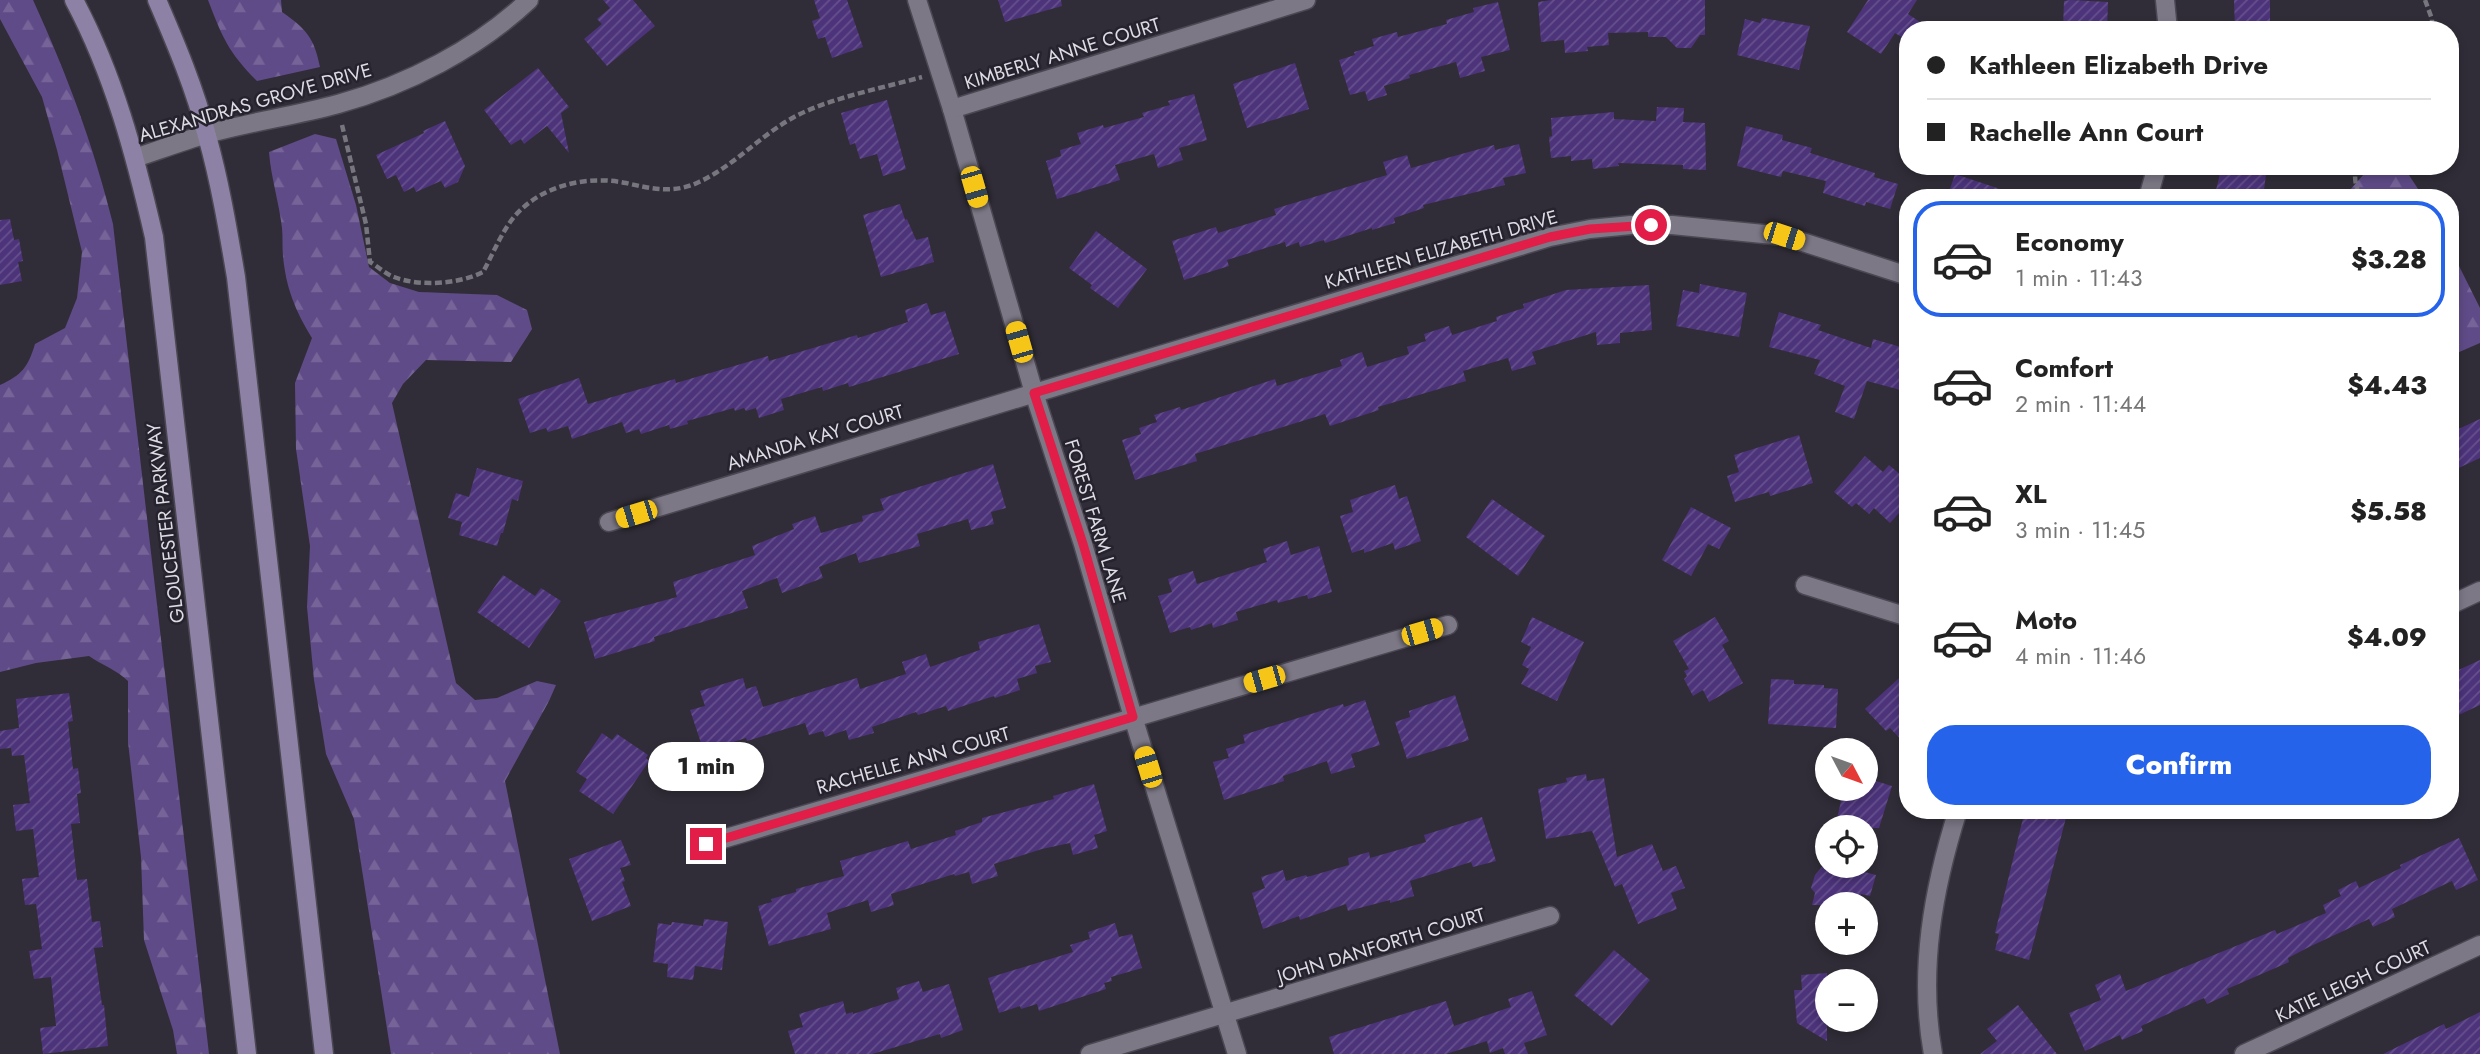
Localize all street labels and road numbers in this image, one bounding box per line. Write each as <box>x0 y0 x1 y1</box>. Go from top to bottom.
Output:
street label: KIMBERLY ANNE COURT <box>961 11 1164 96</box>
street label: ALEXANDRAS GROVE DRIVE <box>135 56 375 149</box>
street label: KATHLEEN ELIZABETH DRIVE <box>1322 203 1561 296</box>
street label: AMANDA KAY COURT <box>723 398 907 477</box>
street label: GLOUCESTER PARKWAY <box>140 421 191 625</box>
street label: FOREST FARM LANE <box>1058 436 1133 606</box>
street label: RACHELLE ANN COURT <box>813 720 1013 801</box>
street label: JOHN DANFORTH COURT <box>1271 901 1488 991</box>
street label: KATIE LEIGH COURT <box>2271 934 2435 1029</box>

